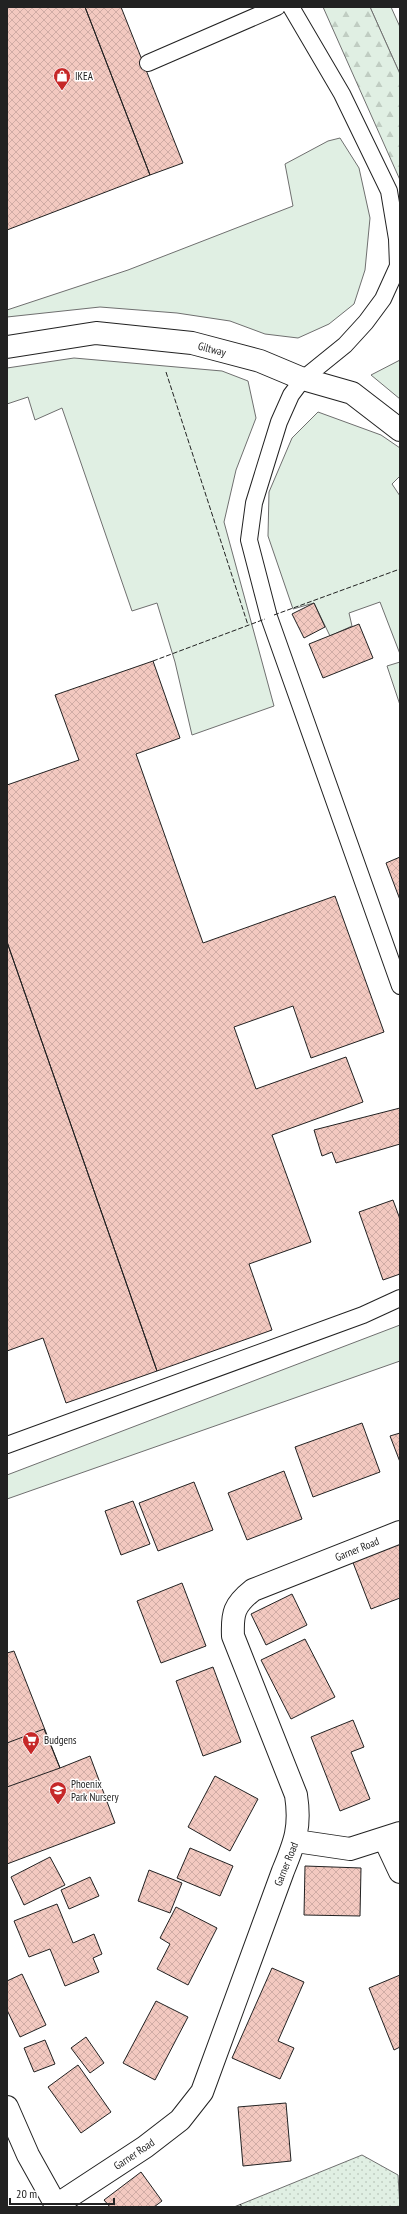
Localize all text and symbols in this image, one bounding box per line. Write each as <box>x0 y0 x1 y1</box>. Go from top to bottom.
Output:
shop icon: IKEA <box>52 66 72 91</box>
place label: IKEA <box>75 69 94 83</box>
street label: Giltway <box>196 339 228 360</box>
street label: Garner Road <box>333 1534 381 1564</box>
supermarket icon: Budgens <box>21 1730 41 1755</box>
place label: Budgens <box>44 1733 77 1747</box>
place label: Phoenix Park Nursery <box>71 1777 119 1804</box>
school or university icon: Phoenix Park Nursery <box>48 1780 68 1805</box>
street label: Garner Road <box>271 1840 301 1888</box>
street label: Garner Road <box>111 2135 157 2173</box>
scale bar <box>10 2180 114 2206</box>
text: 20 m <box>16 2186 37 2201</box>

